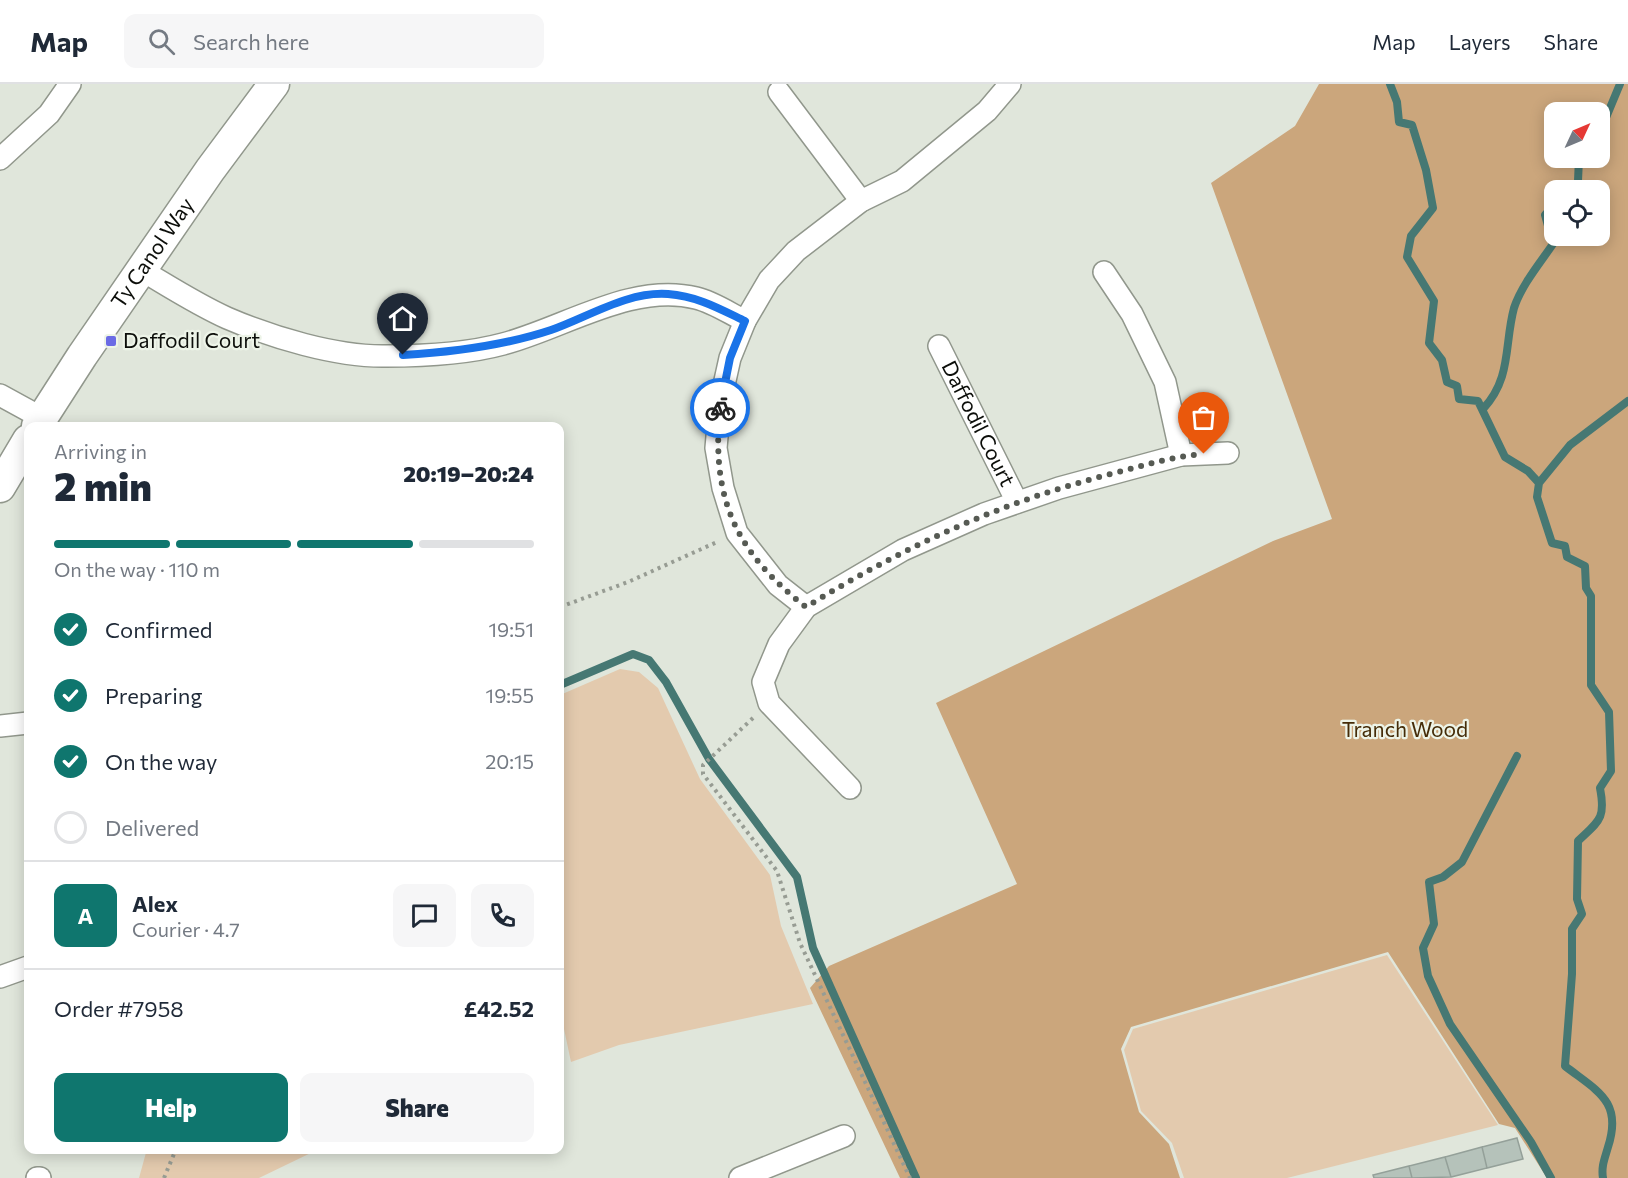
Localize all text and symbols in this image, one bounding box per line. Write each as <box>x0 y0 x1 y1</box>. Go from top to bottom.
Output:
search box <box>124 14 544 68</box>
text: Map <box>30 24 88 58</box>
icon: search <box>145 25 178 58</box>
text: Search here <box>193 28 309 55</box>
text: Map <box>1372 29 1416 54</box>
text: Layers <box>1449 29 1511 54</box>
text: Share <box>1544 29 1598 54</box>
north arrow <box>1544 102 1610 168</box>
map controls <box>1544 102 1610 246</box>
button: locate <box>1544 180 1610 246</box>
street label: Ty Canol Way <box>105 192 198 312</box>
pin <box>377 293 428 355</box>
icon: home <box>386 302 419 335</box>
place label: Daffodil Court <box>123 327 260 352</box>
marker: Daffodil Court <box>104 334 118 348</box>
street label: Daffodil Court <box>937 356 1021 490</box>
courier <box>690 378 750 438</box>
icon: bike <box>704 392 737 425</box>
pin <box>1178 392 1229 454</box>
icon: bag <box>1187 401 1220 434</box>
text: Arriving in <box>54 439 147 463</box>
text: 20:19–20:24 <box>403 460 534 487</box>
text: 2 min <box>54 461 152 509</box>
text: On the way · 110 m <box>54 557 220 581</box>
icon: check <box>54 613 87 646</box>
text: Confirmed <box>105 616 212 643</box>
text: 19:51 <box>489 617 534 641</box>
icon: check <box>54 679 87 712</box>
text: Preparing <box>105 682 202 709</box>
text: 19:55 <box>486 683 534 707</box>
park label: Tranch Wood <box>1342 716 1468 741</box>
icon: check <box>54 745 87 778</box>
text: On the way <box>105 748 217 775</box>
text: 20:15 <box>485 749 534 773</box>
text: Delivered <box>105 814 199 841</box>
button: chat <box>393 884 456 947</box>
button: phone <box>471 884 534 947</box>
text: Alex <box>132 890 178 917</box>
text: A <box>78 902 93 929</box>
text: Courier · 4.7 <box>132 917 240 941</box>
text: Order #7958 <box>54 995 184 1022</box>
text: £42.52 <box>464 995 534 1022</box>
button: Help <box>54 1073 288 1142</box>
button: Share <box>300 1073 534 1142</box>

